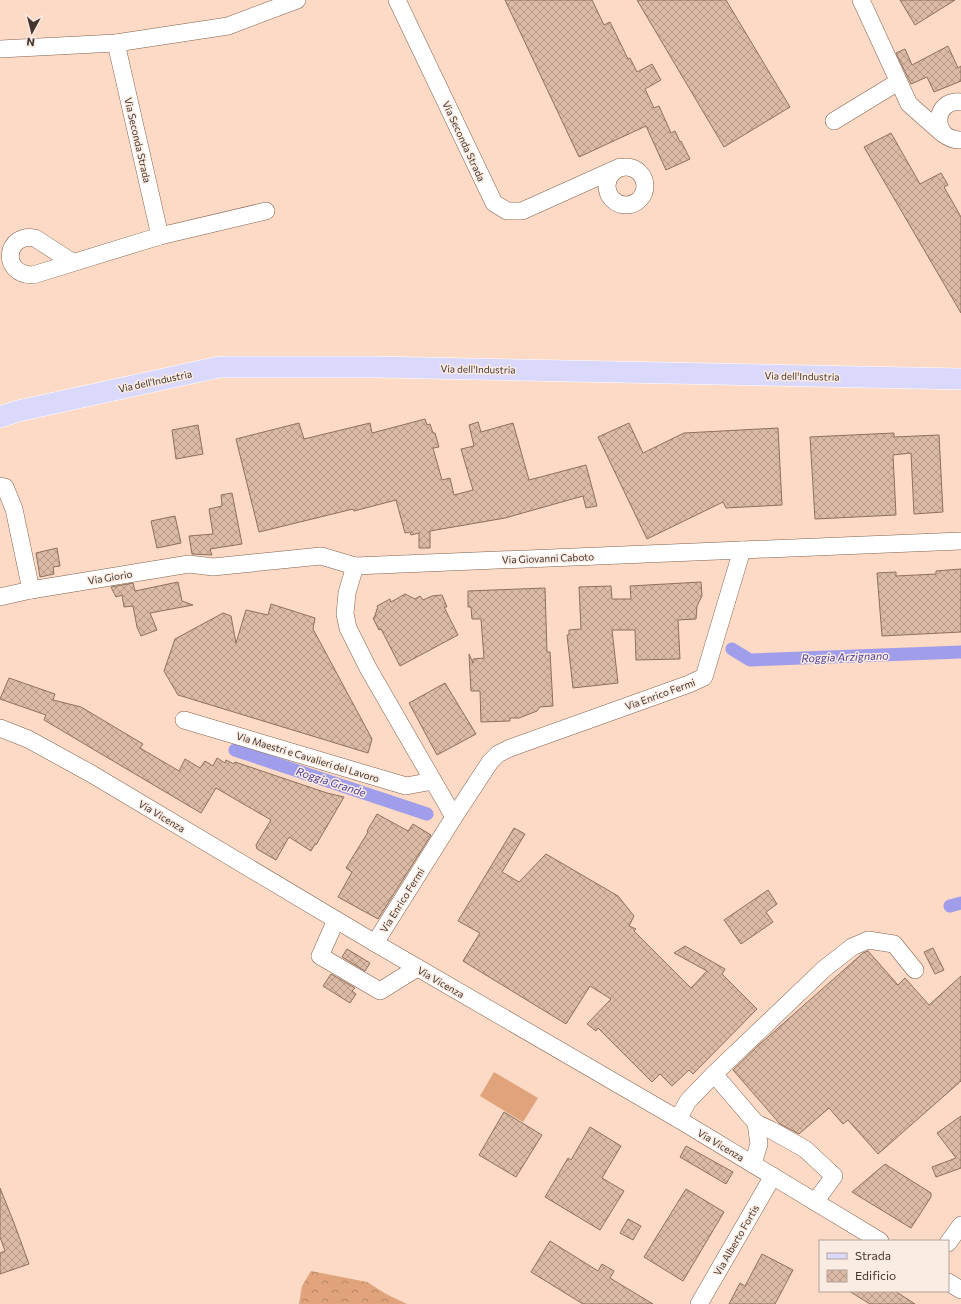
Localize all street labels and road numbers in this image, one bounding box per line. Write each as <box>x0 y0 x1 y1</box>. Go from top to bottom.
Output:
street label: Via Seconda Strada <box>122 96 154 184</box>
street label: Via Seconda Strada <box>440 99 488 183</box>
street label: Via dell'Industria <box>440 362 516 376</box>
street label: Via dell'Industria <box>117 367 193 395</box>
street label: Via dell'Industria <box>764 369 840 383</box>
street label: Via Giovanni Caboto <box>502 550 594 566</box>
street label: Via Giorio <box>87 568 133 586</box>
street label: Via Enrico Fermi <box>623 676 697 712</box>
street label: Via Maestri e Cavalieri del Lavoro <box>235 729 381 785</box>
street label: Via Vicenza <box>137 797 187 835</box>
street label: Via Enrico Fermi <box>377 866 427 934</box>
street label: Via Vicenza <box>415 964 467 1000</box>
street label: Via Vicenza <box>696 1126 746 1164</box>
street label: Via Alberto Fortis <box>711 1202 761 1278</box>

